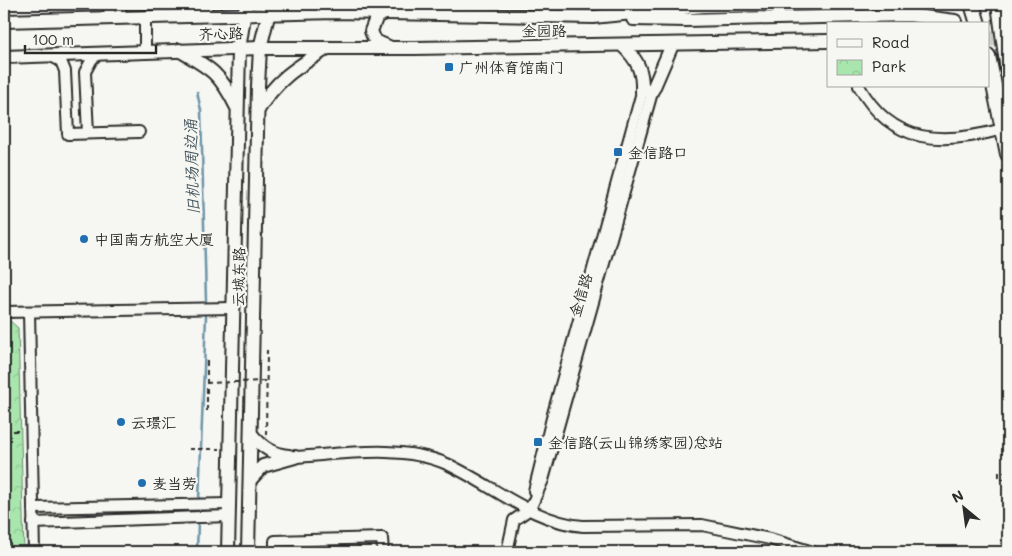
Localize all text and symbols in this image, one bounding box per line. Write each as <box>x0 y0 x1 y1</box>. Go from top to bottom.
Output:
street label: 金园路 <box>521 20 567 40</box>
scale bar <box>25 22 156 54</box>
legend <box>827 22 990 88</box>
street label: 齐心路 <box>198 23 244 43</box>
text: 100 m <box>32 29 74 49</box>
text: Road <box>872 32 909 52</box>
text: Park <box>872 56 906 76</box>
place label: 广州体育馆南门 <box>459 57 564 77</box>
marker: 广州体育馆南门 <box>443 61 455 73</box>
water label: 旧机场周边涌 <box>179 118 203 215</box>
place label: 金信路口 <box>628 142 688 162</box>
marker: 金信路口 <box>612 146 624 158</box>
place label: 中国南方航空大厦 <box>94 229 214 249</box>
marker: 中国南方航空大厦 <box>78 233 90 245</box>
street label: 云城东路 <box>227 247 249 307</box>
street label: 金信路 <box>564 271 596 319</box>
place label: 云璟汇 <box>131 412 176 432</box>
marker: 云璟汇 <box>115 416 127 428</box>
place label: 金信路(云山锦绣家园)总站 <box>548 432 723 452</box>
marker: 金信路(云山锦绣家园)总站 <box>532 436 544 448</box>
place label: 麦当劳 <box>152 473 197 493</box>
marker: 麦当劳 <box>136 477 148 489</box>
north arrow <box>940 484 990 534</box>
text: N <box>948 485 967 507</box>

